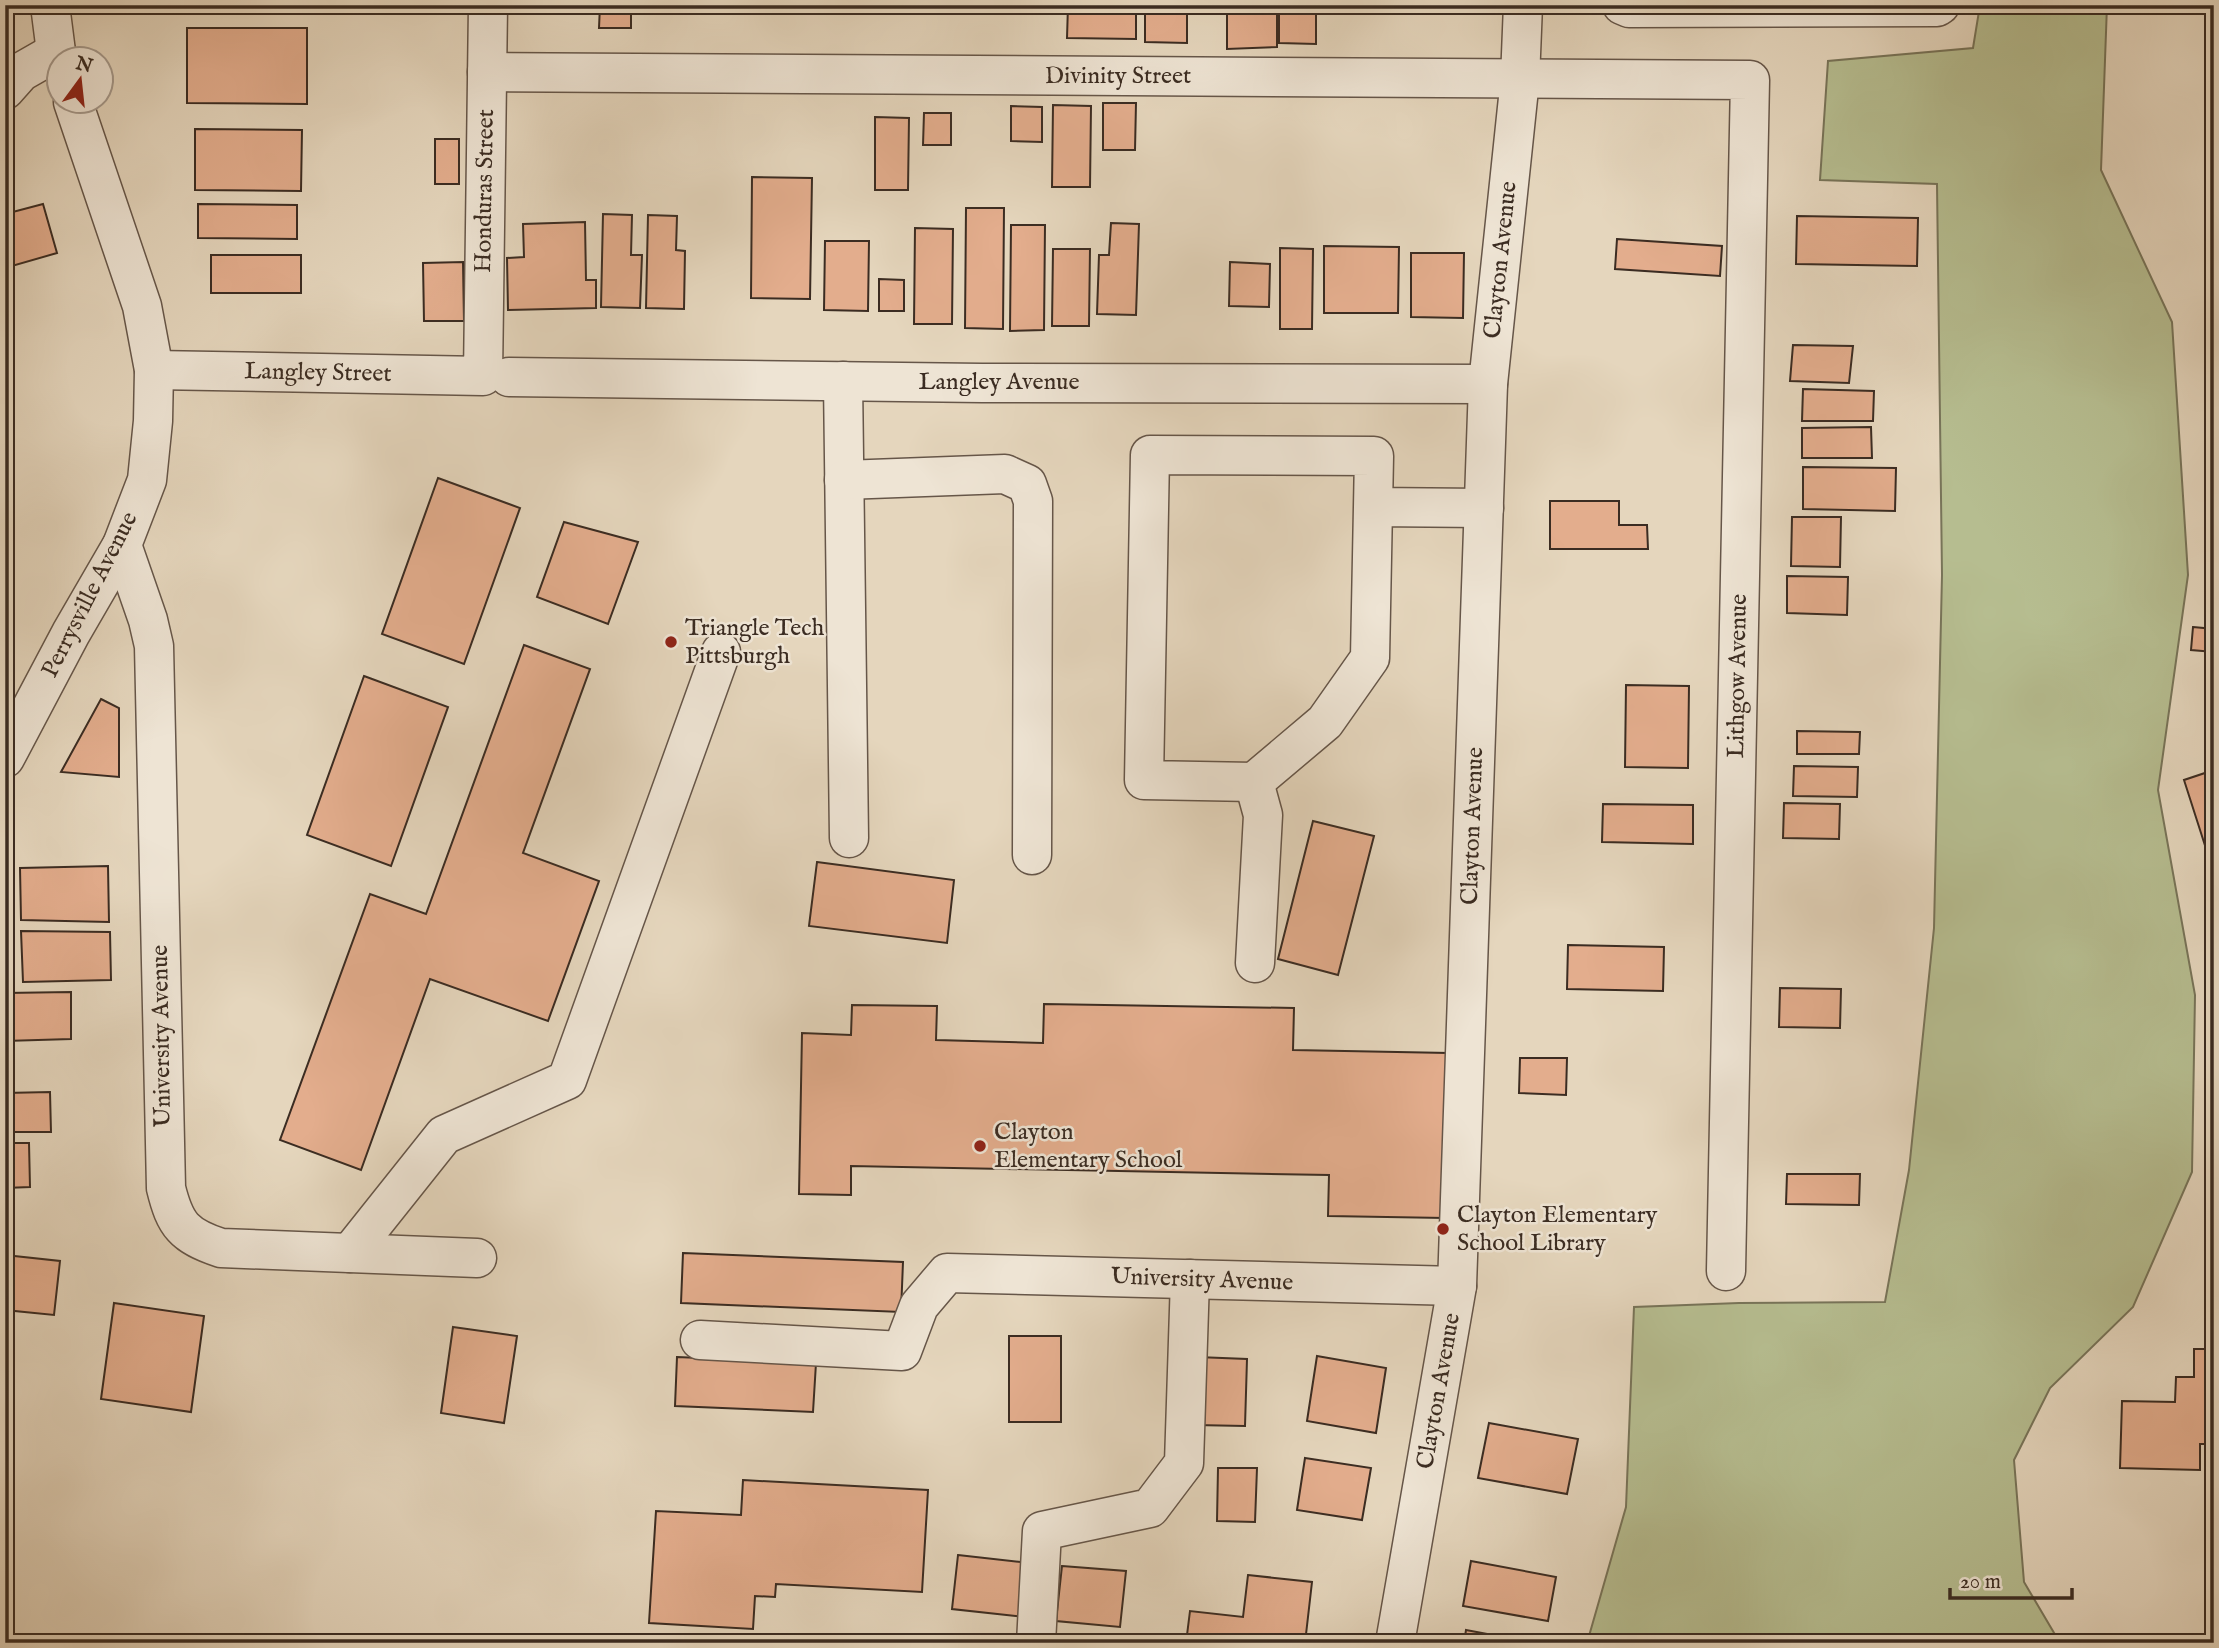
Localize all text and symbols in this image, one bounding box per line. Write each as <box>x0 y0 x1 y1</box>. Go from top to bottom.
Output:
north arrow <box>46 46 116 116</box>
text: N <box>72 52 95 79</box>
street label: Divinity Street <box>1045 61 1191 92</box>
street label: Honduras Street <box>468 109 502 273</box>
street label: Clayton Avenue <box>1477 180 1525 340</box>
street label: Langley Street <box>244 356 392 390</box>
street label: Langley Avenue <box>918 367 1080 398</box>
street label: Perrysville Avenue <box>35 507 145 683</box>
street label: Lithgow Avenue <box>1721 594 1755 758</box>
place label: Triangle Tech Pittsburgh <box>685 613 824 672</box>
marker: Triangle Tech Pittsburgh <box>663 634 679 650</box>
street label: Clayton Avenue <box>1455 746 1491 906</box>
street label: University Avenue <box>145 944 179 1128</box>
place label: Clayton Elementary School <box>994 1117 1183 1176</box>
marker: Clayton Elementary School <box>972 1138 988 1154</box>
place label: Clayton Elementary School Library <box>1457 1200 1657 1259</box>
marker: Clayton Elementary School Library <box>1435 1221 1451 1237</box>
street label: University Avenue <box>1110 1261 1294 1299</box>
street label: Clayton Avenue <box>1410 1310 1468 1472</box>
scale bar <box>1950 1557 2072 1601</box>
text: 20 m <box>1960 1569 2001 1596</box>

